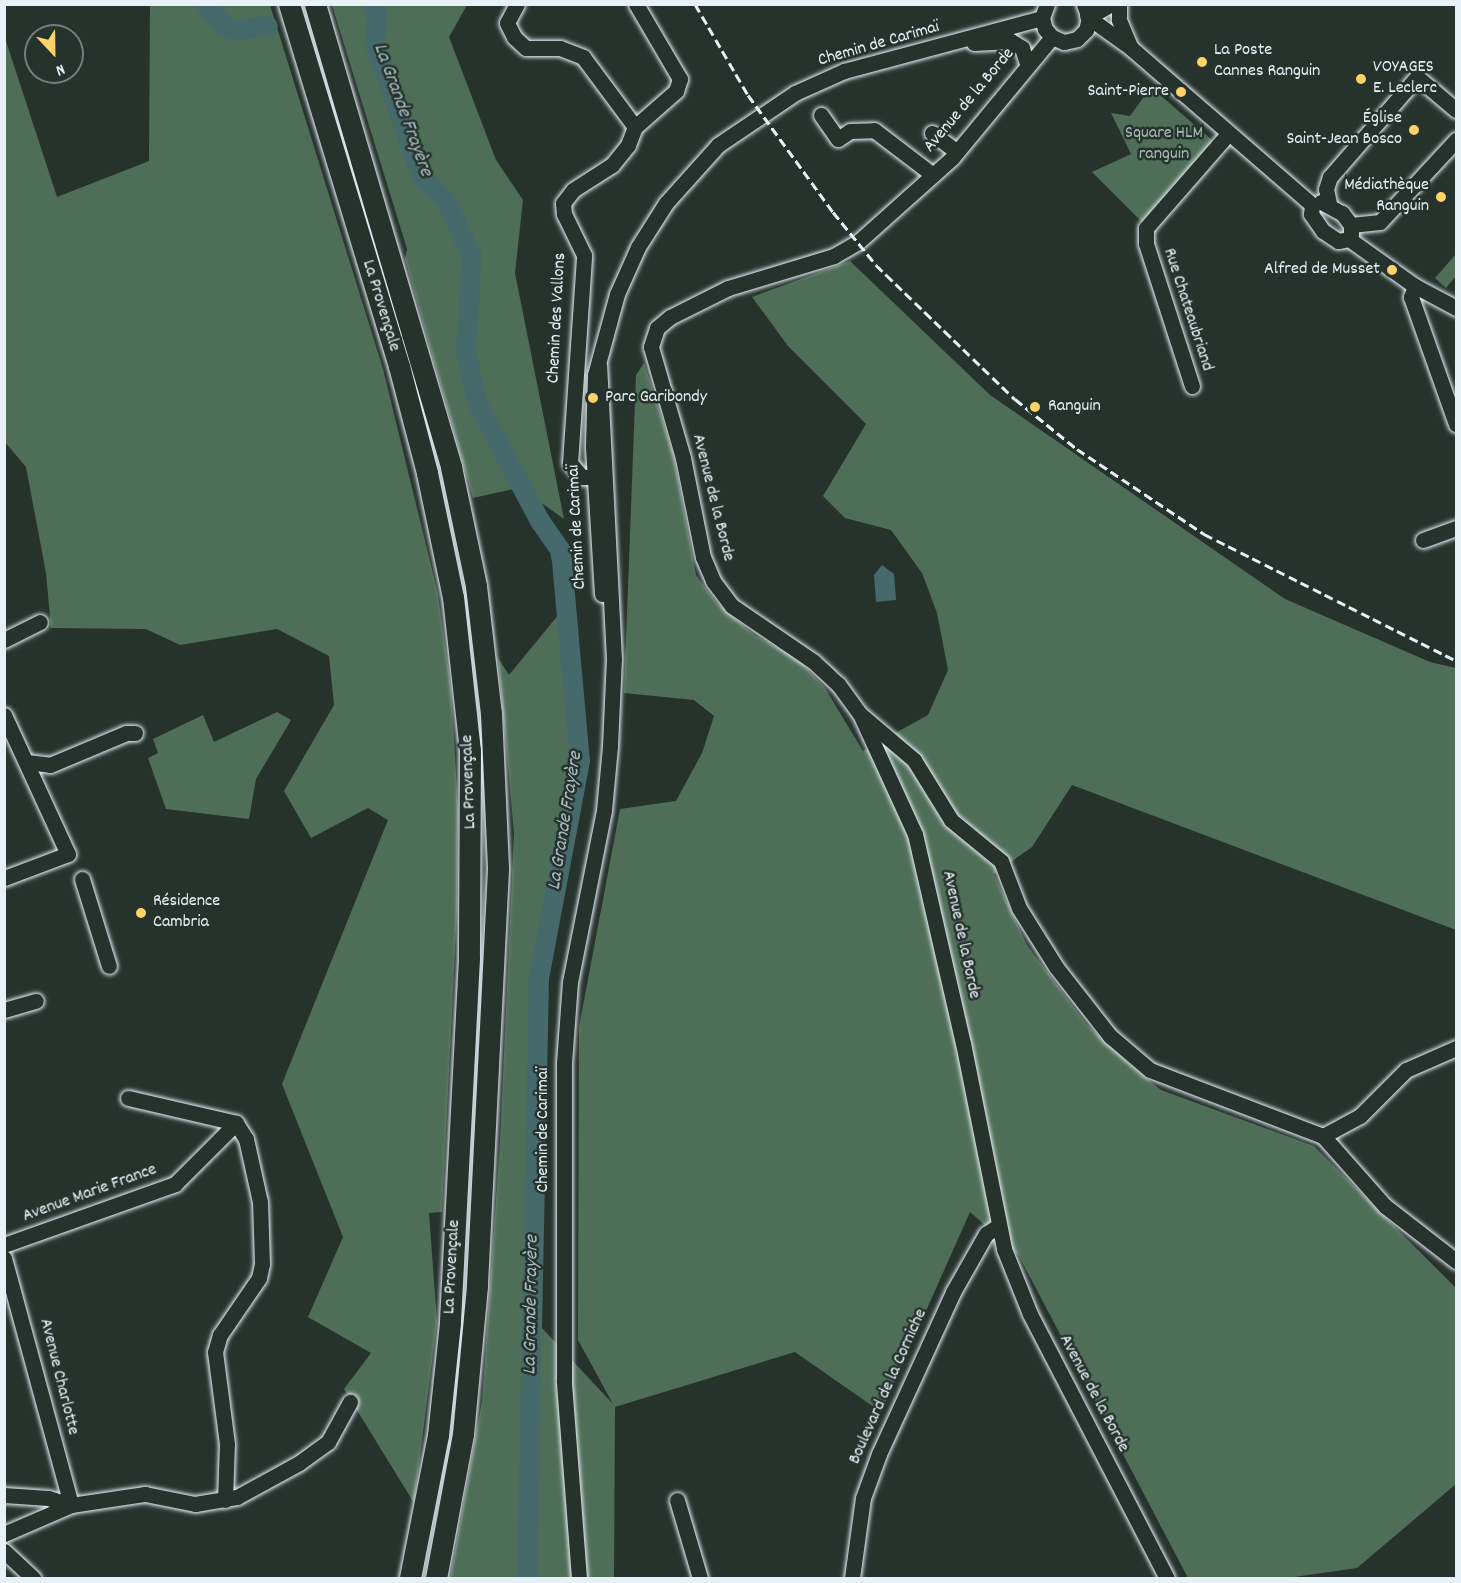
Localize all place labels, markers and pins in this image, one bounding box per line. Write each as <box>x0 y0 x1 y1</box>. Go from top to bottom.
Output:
place label: La Poste Cannes Ranguin <box>1214 41 1320 84</box>
marker: La Poste Cannes Ranguin <box>1195 55 1209 69</box>
place label: VOYAGES E. Leclerc <box>1373 58 1437 100</box>
marker: VOYAGES E. Leclerc <box>1354 72 1368 86</box>
place label: Saint-Pierre <box>1088 81 1169 103</box>
marker: Saint-Pierre <box>1174 85 1188 99</box>
place label: Église Saint-Jean Bosco <box>1286 109 1402 152</box>
marker: Église Saint-Jean Bosco <box>1407 123 1421 137</box>
place label: Médiathèque Ranguin <box>1344 176 1429 219</box>
marker: Médiathèque Ranguin <box>1434 190 1448 204</box>
place label: Alfred de Musset <box>1264 259 1380 281</box>
marker: Alfred de Musset <box>1385 263 1399 277</box>
place label: Parc Garibondy <box>605 387 707 409</box>
marker: Parc Garibondy <box>586 391 600 405</box>
place label: Ranguin <box>1048 396 1101 418</box>
marker: Ranguin <box>1026 398 1044 416</box>
place label: Résidence Cambria <box>153 892 220 934</box>
marker: Résidence Cambria <box>134 906 148 920</box>

